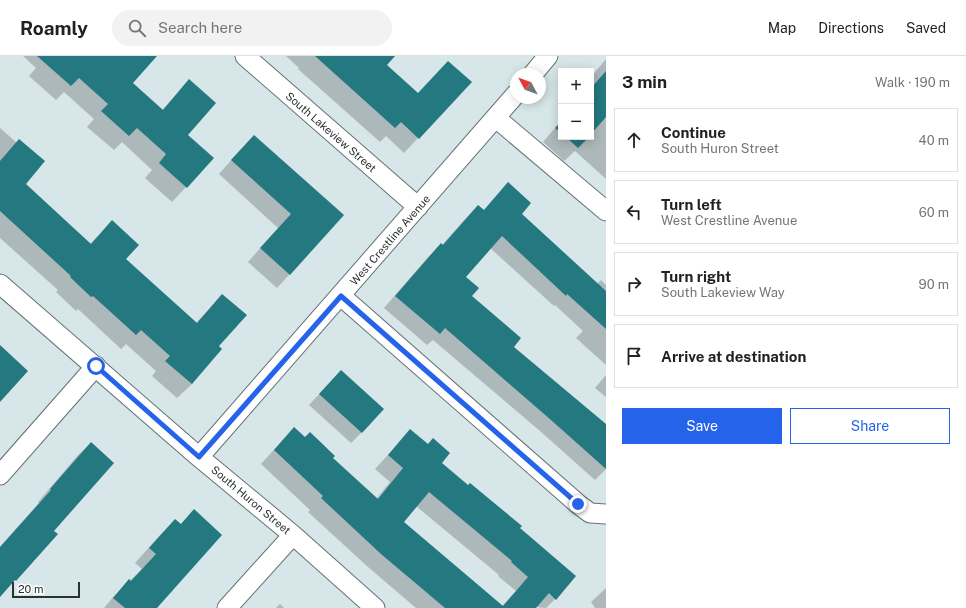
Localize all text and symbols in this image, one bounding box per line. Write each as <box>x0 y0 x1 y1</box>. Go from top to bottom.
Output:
search box <box>112 10 392 46</box>
text: Roamly <box>20 17 88 39</box>
icon: search <box>126 17 148 39</box>
text: Search here <box>158 19 242 36</box>
text: Map <box>768 20 796 36</box>
text: Directions <box>818 20 884 36</box>
text: Saved <box>906 20 946 36</box>
north arrow <box>510 68 546 104</box>
map controls <box>558 68 594 140</box>
button: + <box>558 68 594 104</box>
text: 3 min <box>622 72 667 92</box>
text: Walk · 190 m <box>875 75 950 90</box>
street label: South Lakeview Street <box>284 90 378 174</box>
button: − <box>558 104 594 140</box>
text: Continue <box>661 124 726 141</box>
icon: ahead <box>623 129 645 151</box>
text: 40 m <box>918 133 949 148</box>
text: South Huron Street <box>661 141 779 156</box>
street label: West Crestline Avenue <box>348 193 432 287</box>
text: Turn left <box>661 196 722 213</box>
icon: left <box>623 201 645 223</box>
text: 60 m <box>919 205 949 220</box>
text: West Crestline Avenue <box>661 213 797 228</box>
text: Turn right <box>661 268 731 285</box>
icon: right <box>623 273 645 295</box>
text: 90 m <box>919 277 949 292</box>
text: South Lakeview Way <box>661 285 785 300</box>
icon: arrive <box>623 345 645 367</box>
text: Arrive at destination <box>661 348 806 365</box>
route start <box>87 357 105 375</box>
button: Save <box>622 408 782 444</box>
button: Share <box>790 408 950 444</box>
street label: South Huron Street <box>209 463 293 537</box>
route end <box>569 495 587 513</box>
scale bar <box>12 580 80 599</box>
text: 20 m <box>18 583 43 595</box>

